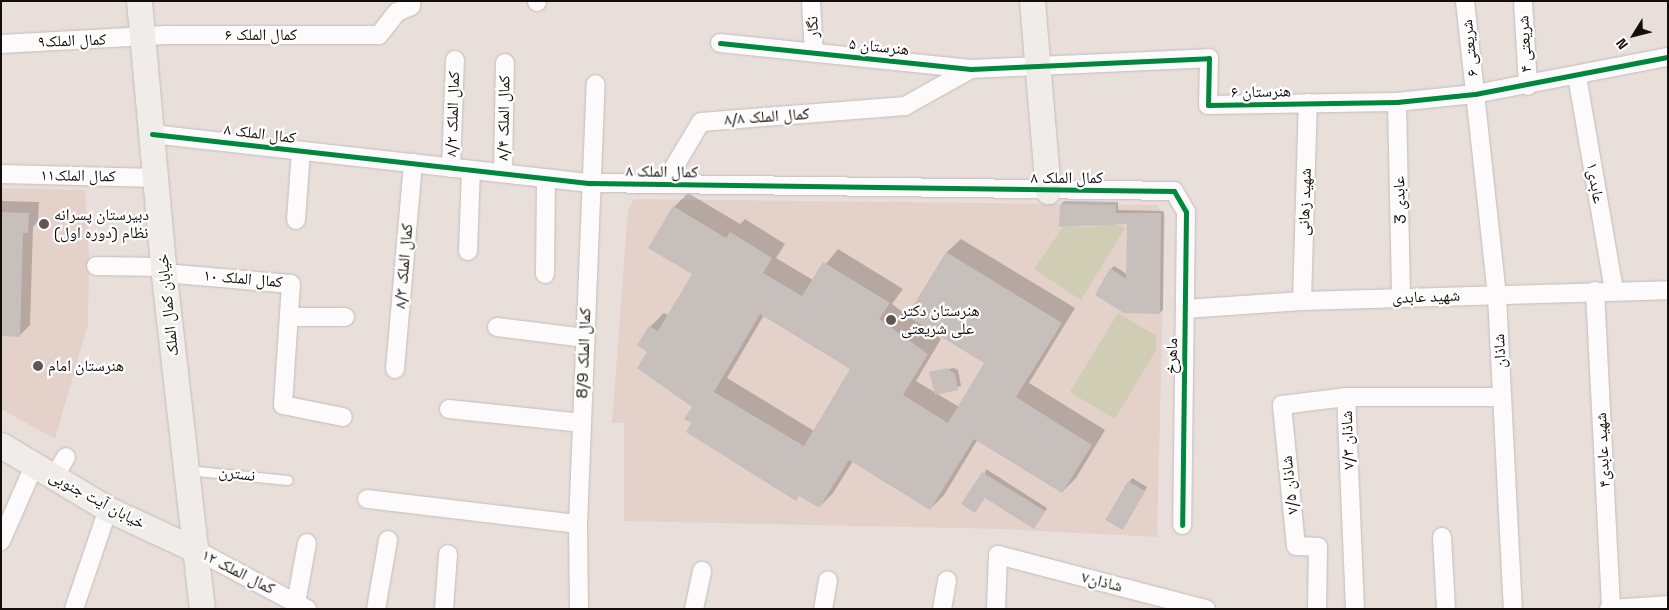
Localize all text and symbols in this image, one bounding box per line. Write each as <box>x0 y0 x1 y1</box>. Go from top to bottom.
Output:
north arrow <box>1609 10 1659 60</box>
street label: شریعتی ۴ <box>1514 15 1536 73</box>
street label: نگار <box>803 16 823 38</box>
street label: شریعتی ۶ <box>1457 19 1483 77</box>
street label: کمال الملک ۶ <box>225 25 297 45</box>
street label: کمال الملک۹ <box>38 30 106 52</box>
street label: هنرستان ۵ <box>848 34 910 60</box>
text: N <box>1612 35 1632 53</box>
street label: کمال الملک ۸/۲ <box>442 71 464 157</box>
street label: کمال الملک ۸/۴ <box>494 75 514 161</box>
street label: هنرستان ۶ <box>1231 82 1291 102</box>
street label: کمال الملک ۸/۸ <box>724 104 810 130</box>
street label: کمال الملک ۸ <box>223 120 297 148</box>
street label: عابدی۱ <box>1582 161 1608 205</box>
street label: کمال الملک ۸ <box>626 162 698 182</box>
street label: کمال الملک۱۱ <box>40 166 116 186</box>
street label: کمال الملک ۸ <box>1031 168 1103 188</box>
street label: شهید زهانی <box>1294 168 1316 236</box>
street label: عابدی 3 <box>1390 176 1410 224</box>
place label: دبیرستان پسرانه نظام (دوره اول) <box>54 205 149 243</box>
marker: دبیرستان پسرانه نظام (دوره اول) <box>38 218 50 230</box>
street label: کمال الملک ۸/۳ <box>391 223 417 309</box>
street label: خیابان کمال الملک <box>153 253 183 357</box>
street label: کمال الملک ۱۰ <box>203 266 283 292</box>
street label: شهید عابدی <box>1392 286 1460 308</box>
place label: هنرستان دکتر علی شریعتی <box>901 301 980 339</box>
street label: کمال الملک 8/9 <box>573 307 595 399</box>
marker: هنرستان دکتر علی شریعتی <box>885 314 897 326</box>
street label: شاذان <box>1490 333 1510 369</box>
street label: ماهرخ <box>1162 338 1182 374</box>
place label: هنرستان امام <box>48 356 124 376</box>
marker: هنرستان امام <box>32 360 44 372</box>
street label: شاذان ۷/۳ <box>1337 410 1359 470</box>
street label: شهید عابدی۴ <box>1591 412 1615 488</box>
street label: شاذان ۷/۵ <box>1277 455 1303 515</box>
street label: نسترن <box>218 462 256 486</box>
street label: خیابان آیت جنوبی <box>46 467 148 533</box>
street label: کمال الملک ۱۲ <box>198 545 278 599</box>
street label: شاذان۷ <box>1080 568 1124 596</box>

